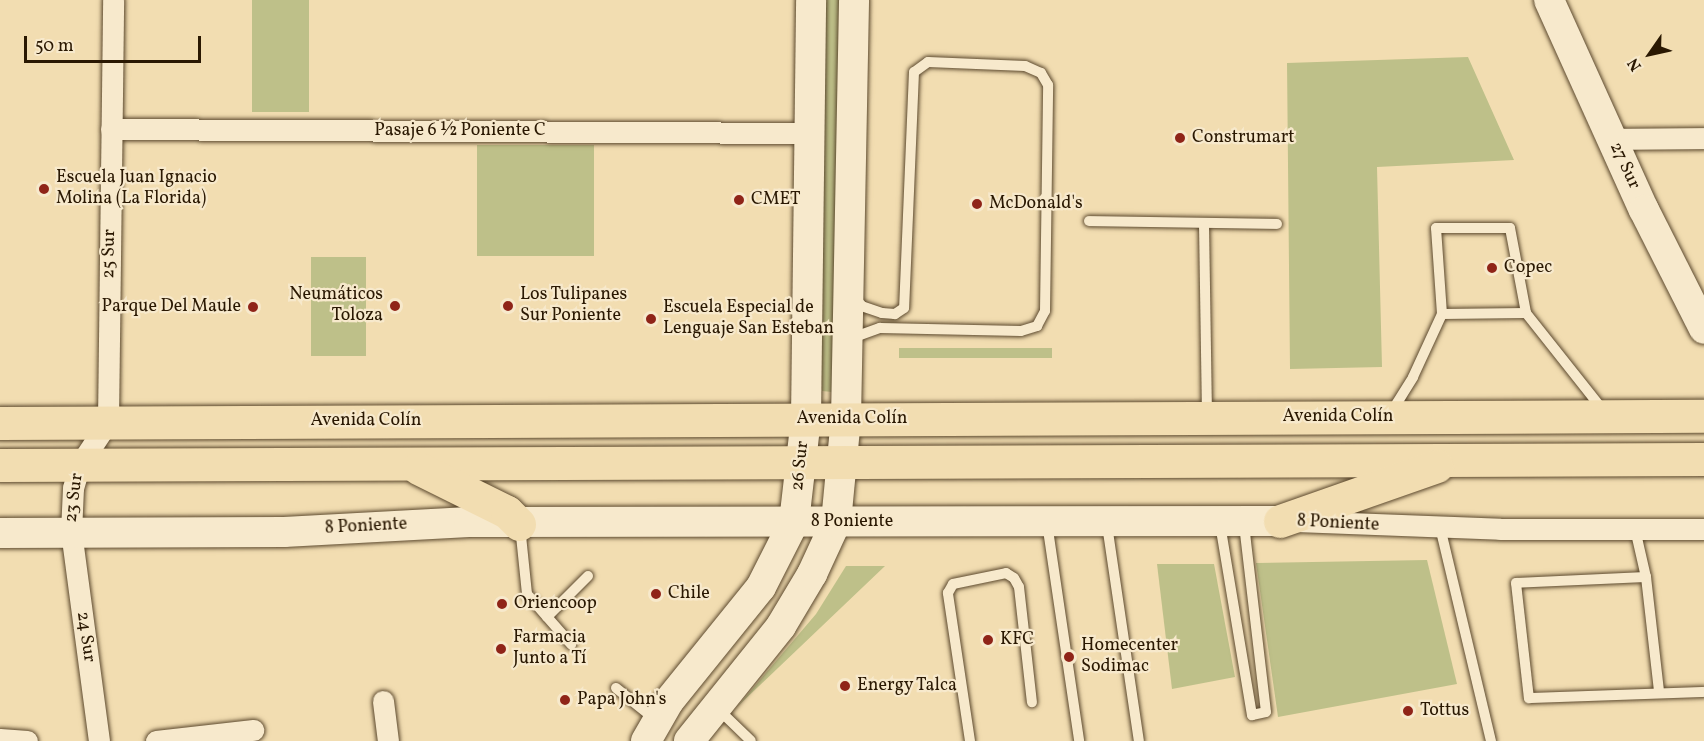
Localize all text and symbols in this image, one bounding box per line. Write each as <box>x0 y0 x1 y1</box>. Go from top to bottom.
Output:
scale bar <box>27 24 204 62</box>
north arrow <box>1620 24 1680 84</box>
text: 50 m <box>35 34 74 59</box>
text: N <box>1623 53 1647 75</box>
street label: Pasaje 6 ½ Poniente C <box>374 120 546 142</box>
place label: Construmart <box>1192 127 1295 149</box>
marker: Construmart <box>1173 131 1187 145</box>
street label: 27 Sur <box>1604 139 1644 193</box>
place label: Escuela Juan Ignacio Molina (La Florida) <box>56 168 217 210</box>
marker: Escuela Juan Ignacio Molina (La Florida) <box>37 182 51 196</box>
place label: CMET <box>751 189 800 211</box>
marker: CMET <box>732 193 746 207</box>
place label: McDonald's <box>989 193 1083 215</box>
marker: McDonald's <box>970 197 984 211</box>
street label: 25 Sur <box>99 229 121 279</box>
place label: Copec <box>1504 257 1552 279</box>
marker: Copec <box>1485 261 1499 275</box>
place label: Neumáticos Toloza <box>289 285 383 328</box>
place label: Los Tulipanes Sur Poniente <box>520 285 628 328</box>
place label: Parque Del Maule <box>101 296 241 318</box>
place label: Escuela Especial de Lenguaje San Esteban <box>663 298 834 340</box>
marker: Neumáticos Toloza <box>388 299 402 313</box>
marker: Los Tulipanes Sur Poniente <box>501 299 515 313</box>
marker: Parque Del Maule <box>246 300 260 314</box>
marker: Escuela Especial de Lenguaje San Esteban <box>644 312 658 326</box>
street label: Avenida Colín <box>1282 406 1394 428</box>
street label: Avenida Colín <box>796 408 908 430</box>
street label: Avenida Colín <box>310 410 422 432</box>
street label: 26 Sur <box>788 440 814 492</box>
street label: 23 Sur <box>61 472 89 524</box>
street label: 8 Poniente <box>811 511 893 533</box>
street label: 8 Poniente <box>1296 511 1380 537</box>
street label: 8 Poniente <box>324 514 408 540</box>
place label: Chile <box>668 583 710 605</box>
marker: Chile <box>649 587 663 601</box>
place label: Oriencoop <box>514 593 597 615</box>
marker: Oriencoop <box>495 597 509 611</box>
street label: 24 Sur <box>71 610 99 664</box>
place label: Farmacia Junto a Tí <box>513 628 587 670</box>
place label: KFC <box>1000 629 1034 651</box>
marker: KFC <box>981 633 995 647</box>
place label: Homecenter Sodimac <box>1081 636 1178 678</box>
marker: Farmacia Junto a Tí <box>494 642 508 656</box>
marker: Homecenter Sodimac <box>1062 650 1076 664</box>
place label: Energy Talca <box>857 675 958 697</box>
marker: Energy Talca <box>838 679 852 693</box>
place label: Papa John's <box>577 689 666 711</box>
marker: Papa John's <box>558 693 572 707</box>
place label: Tottus <box>1420 700 1469 722</box>
marker: Tottus <box>1401 704 1415 718</box>

